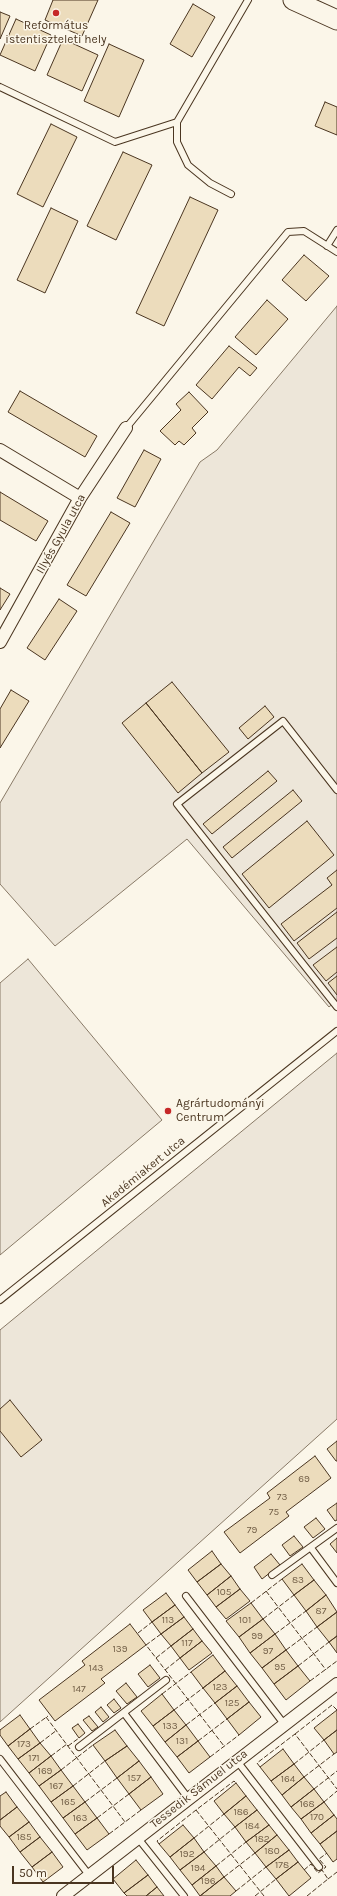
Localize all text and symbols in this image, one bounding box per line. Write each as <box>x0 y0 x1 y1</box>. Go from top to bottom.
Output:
marker: Református istentiszteleti hely <box>51 8 61 18</box>
place label: Református istentiszteleti hely <box>5 19 107 47</box>
street label: Illyés Gyula utca <box>33 492 89 576</box>
place label: Agrártudományi Centrum <box>176 1097 265 1125</box>
marker: Agrártudományi Centrum <box>163 1106 173 1116</box>
street label: Akadémiakert utca <box>98 1134 188 1210</box>
house number: 69 <box>298 1473 310 1485</box>
house number: 73 <box>277 1491 287 1503</box>
house number: 75 <box>269 1506 279 1518</box>
house number: 79 <box>247 1524 257 1536</box>
house number: 83 <box>292 1574 304 1586</box>
house number: 105 <box>217 1586 231 1598</box>
house number: 87 <box>316 1605 326 1617</box>
house number: 113 <box>162 1614 174 1626</box>
house number: 101 <box>239 1614 251 1626</box>
house number: 99 <box>251 1630 263 1642</box>
house number: 117 <box>181 1637 193 1649</box>
house number: 139 <box>112 1643 128 1655</box>
house number: 97 <box>263 1645 273 1657</box>
house number: 95 <box>274 1661 286 1673</box>
house number: 143 <box>89 1662 103 1674</box>
house number: 123 <box>212 1681 228 1693</box>
house number: 147 <box>72 1683 86 1695</box>
house number: 125 <box>225 1697 239 1709</box>
house number: 133 <box>162 1720 178 1732</box>
house number: 131 <box>176 1735 188 1747</box>
house number: 173 <box>17 1738 31 1750</box>
street label: Tessedik Sámuel utca <box>147 1746 251 1832</box>
house number: 171 <box>28 1752 40 1764</box>
house number: 169 <box>38 1765 52 1777</box>
house number: 157 <box>127 1772 141 1784</box>
house number: 164 <box>281 1773 295 1785</box>
house number: 167 <box>49 1780 63 1792</box>
house number: 165 <box>61 1796 75 1808</box>
house number: 168 <box>299 1798 315 1810</box>
house number: 186 <box>233 1806 249 1818</box>
house number: 170 <box>310 1811 324 1823</box>
house number: 163 <box>73 1812 87 1824</box>
house number: 184 <box>244 1820 260 1832</box>
house number: 185 <box>16 1831 32 1843</box>
house number: 182 <box>254 1833 270 1845</box>
house number: 180 <box>264 1845 280 1857</box>
house number: 192 <box>180 1848 194 1860</box>
scale bar <box>14 1858 116 1884</box>
house number: 178 <box>275 1859 289 1871</box>
house number: 194 <box>191 1862 205 1874</box>
text: 50 m <box>19 1866 47 1880</box>
house number: 196 <box>201 1875 215 1887</box>

